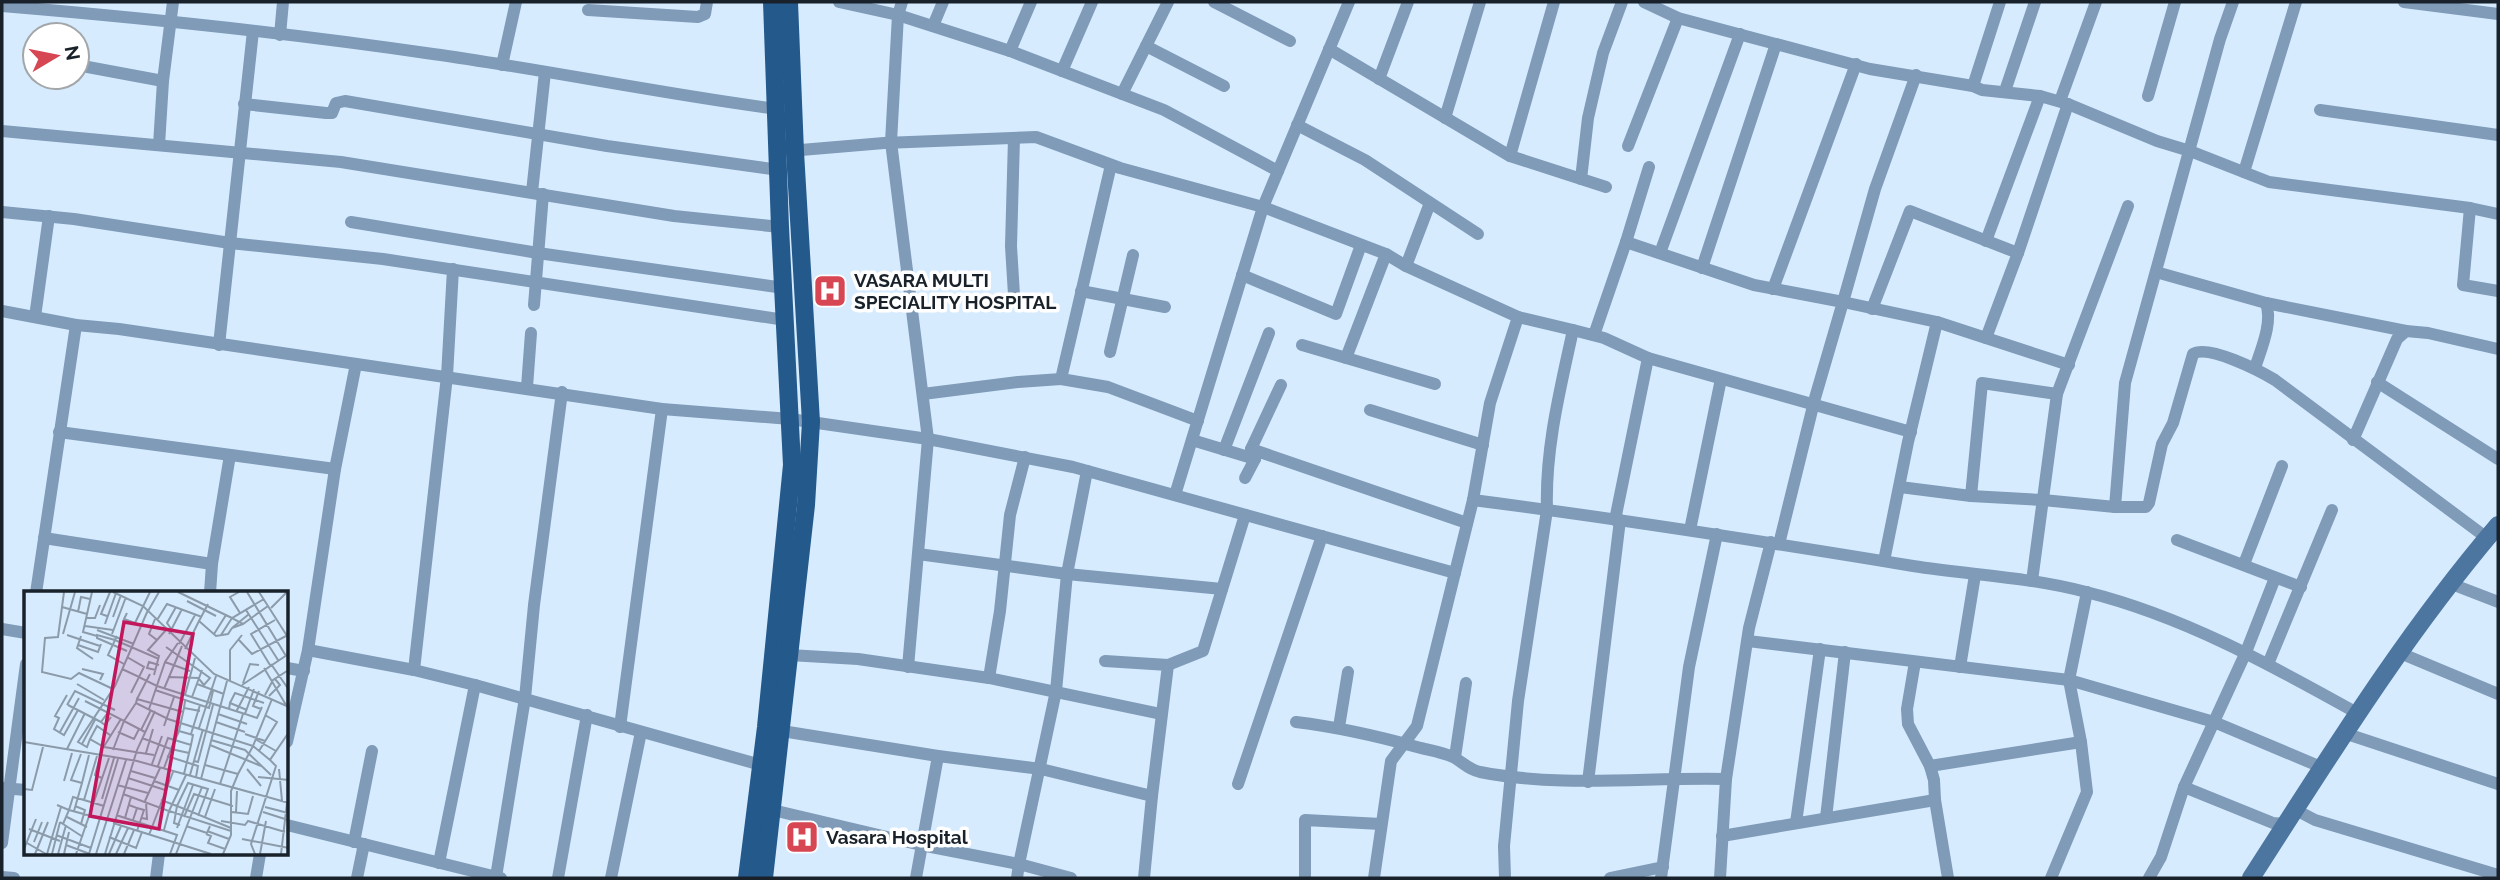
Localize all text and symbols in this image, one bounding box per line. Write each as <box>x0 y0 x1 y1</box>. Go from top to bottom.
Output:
north arrow <box>21 21 91 91</box>
text: N <box>61 44 85 62</box>
place label: VASARA MULTI SPECIALITY HOSPITAL <box>854 269 1056 313</box>
hospital icon: VASARA MULTI SPECIALITY HOSPITAL <box>811 272 849 310</box>
inset map <box>24 591 289 856</box>
hospital icon: Vasara Hospital <box>783 818 821 856</box>
place label: Vasara Hospital <box>826 826 969 848</box>

